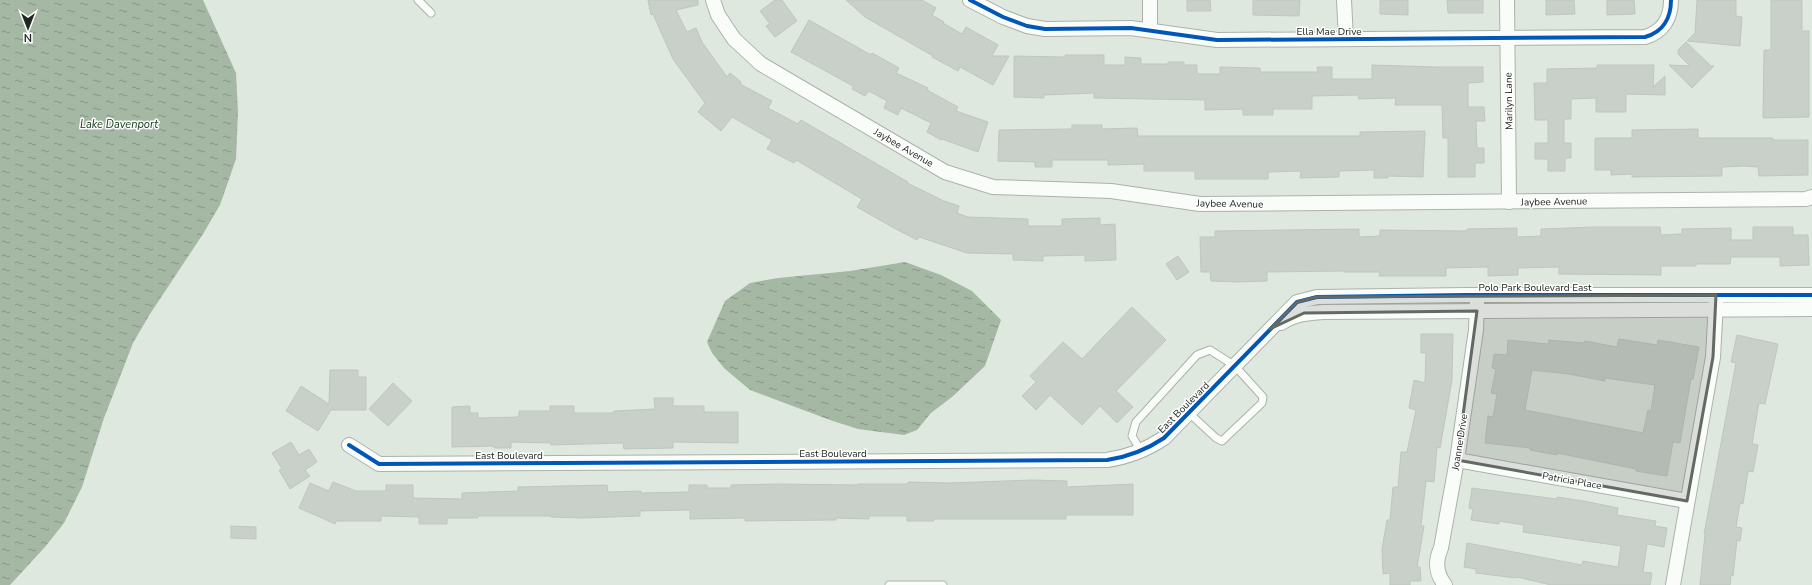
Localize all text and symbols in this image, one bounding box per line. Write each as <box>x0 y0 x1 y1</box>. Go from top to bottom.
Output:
north arrow <box>8 8 48 48</box>
street label: Ella Mae Drive <box>1296 25 1362 39</box>
text: N <box>24 30 32 45</box>
street label: Marilyn Lane <box>1501 72 1517 130</box>
water label: Lake Davenport <box>80 117 159 132</box>
street label: Jaybee Avenue <box>870 125 936 171</box>
street label: Jaybee Avenue <box>1520 194 1587 210</box>
street label: Jaybee Avenue <box>1196 196 1263 212</box>
street label: Polo Park Boulevard East <box>1479 281 1592 295</box>
street label: East Boulevard <box>1155 379 1213 437</box>
street label: Joanne Drive <box>1448 413 1471 472</box>
street label: East Boulevard <box>799 447 867 461</box>
street label: East Boulevard <box>475 449 543 463</box>
street label: Patricia Place <box>1541 469 1603 493</box>

